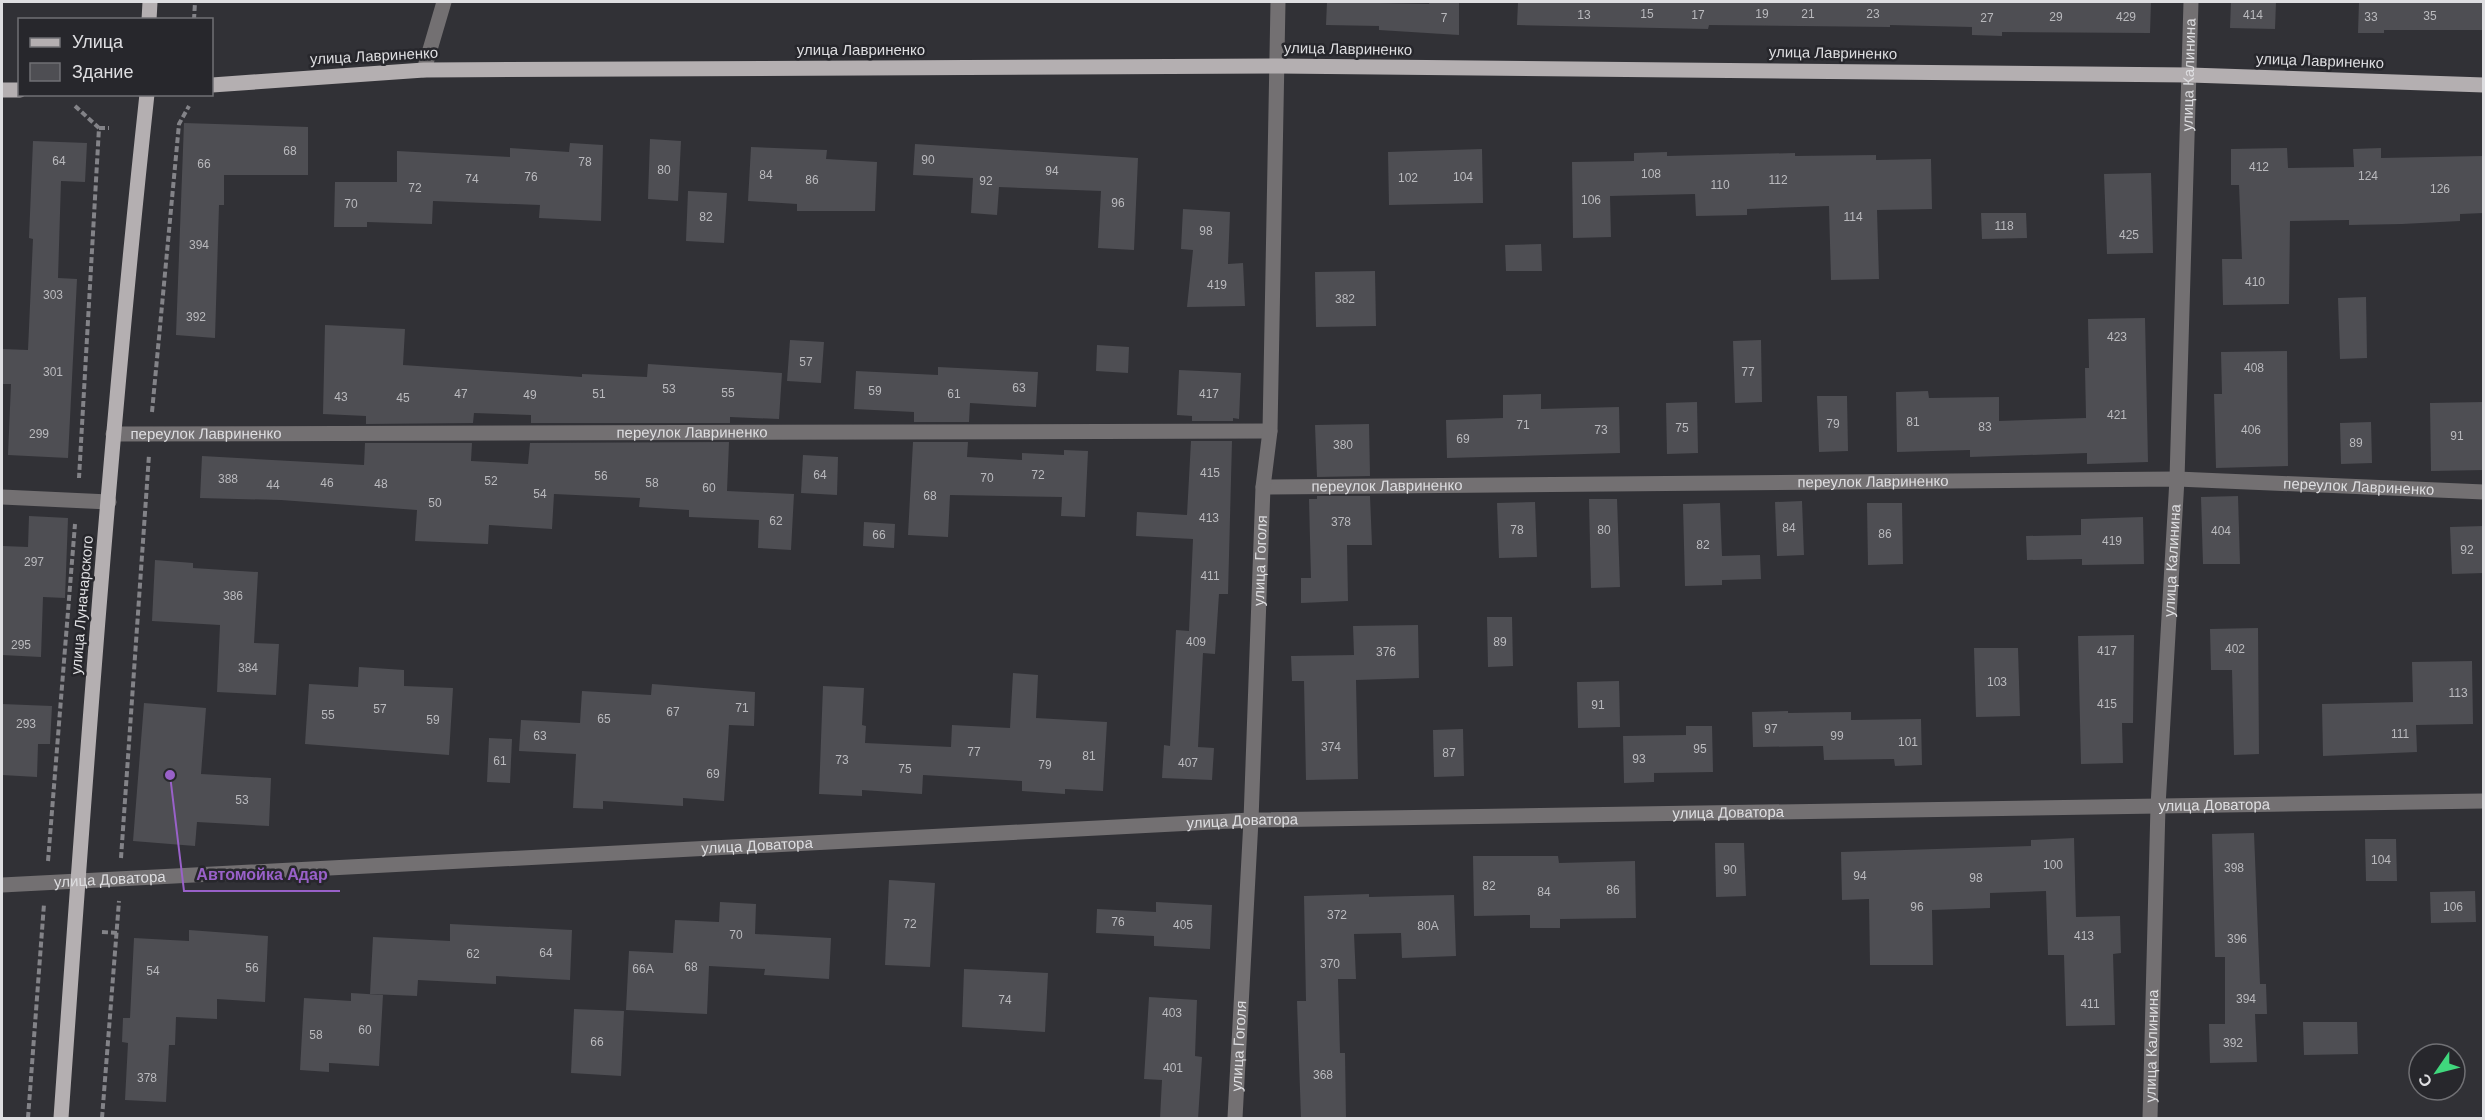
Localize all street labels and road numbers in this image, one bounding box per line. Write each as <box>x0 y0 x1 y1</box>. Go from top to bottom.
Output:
street label: улица Калинина <box>2178 17 2199 132</box>
street label: улица Лавриненко <box>1284 39 1412 58</box>
street label: улица Лавриненко <box>797 41 925 58</box>
street label: улица Лавриненко <box>1769 43 1897 62</box>
street label: улица Лавриненко <box>309 44 438 67</box>
street label: улица Лавриненко <box>2256 50 2384 71</box>
street label: переулок Лавриненко <box>616 423 768 441</box>
street label: переулок Лавриненко <box>130 425 282 442</box>
street label: переулок Лавриненко <box>1797 472 1949 490</box>
street label: переулок Лавриненко <box>2283 475 2435 498</box>
street label: переулок Лавриненко <box>1311 476 1463 495</box>
street label: улица Калинина <box>2160 503 2184 617</box>
street label: улица Гоголя <box>1250 515 1270 606</box>
street label: улица Луначарского <box>67 535 96 675</box>
street label: улица Доватора <box>2158 795 2271 814</box>
street label: улица Доватора <box>1672 803 1785 822</box>
street label: улица Доватора <box>1186 810 1299 831</box>
street label: улица Доватора <box>701 834 814 857</box>
street label: улица Доватора <box>54 867 167 890</box>
street label: улица Калинина <box>2141 989 2161 1103</box>
street label: улица Гоголя <box>1227 1000 1249 1092</box>

